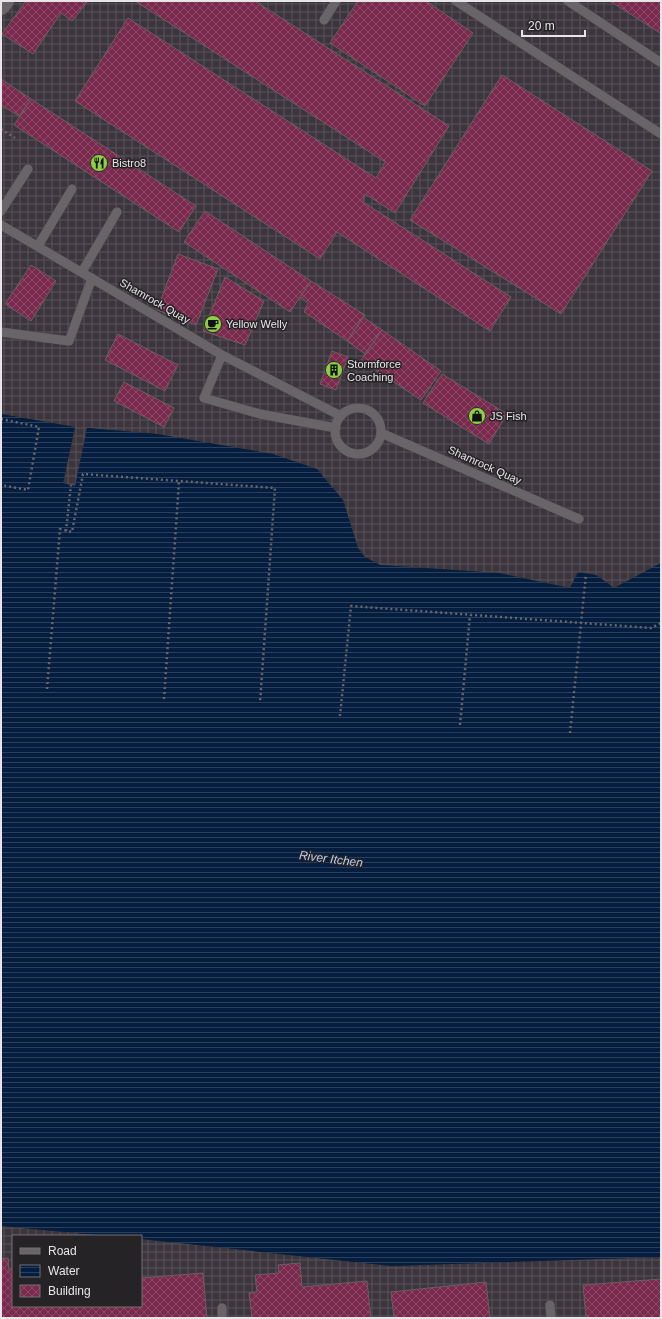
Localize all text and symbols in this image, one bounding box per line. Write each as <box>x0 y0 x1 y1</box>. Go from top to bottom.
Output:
scale bar <box>522 12 585 38</box>
text: 20 m <box>528 19 555 33</box>
restaurant icon: Bistro8 <box>89 153 109 173</box>
place label: Bistro8 <box>112 157 146 169</box>
street label: Shamrock Quay <box>118 276 193 326</box>
cafe icon: Yellow Welly <box>203 314 223 334</box>
place label: Yellow Welly <box>226 318 288 330</box>
place label: Stormforce Coaching <box>347 358 401 383</box>
building icon: Stormforce Coaching <box>324 360 344 380</box>
shop icon: JS Fish <box>467 406 487 426</box>
place label: JS Fish <box>490 410 527 422</box>
street label: Shamrock Quay <box>447 443 524 487</box>
water label: River Itchen <box>298 848 364 870</box>
legend <box>12 1235 142 1307</box>
text: Road <box>48 1244 77 1258</box>
text: Water <box>48 1264 80 1278</box>
text: Building <box>48 1284 91 1298</box>

